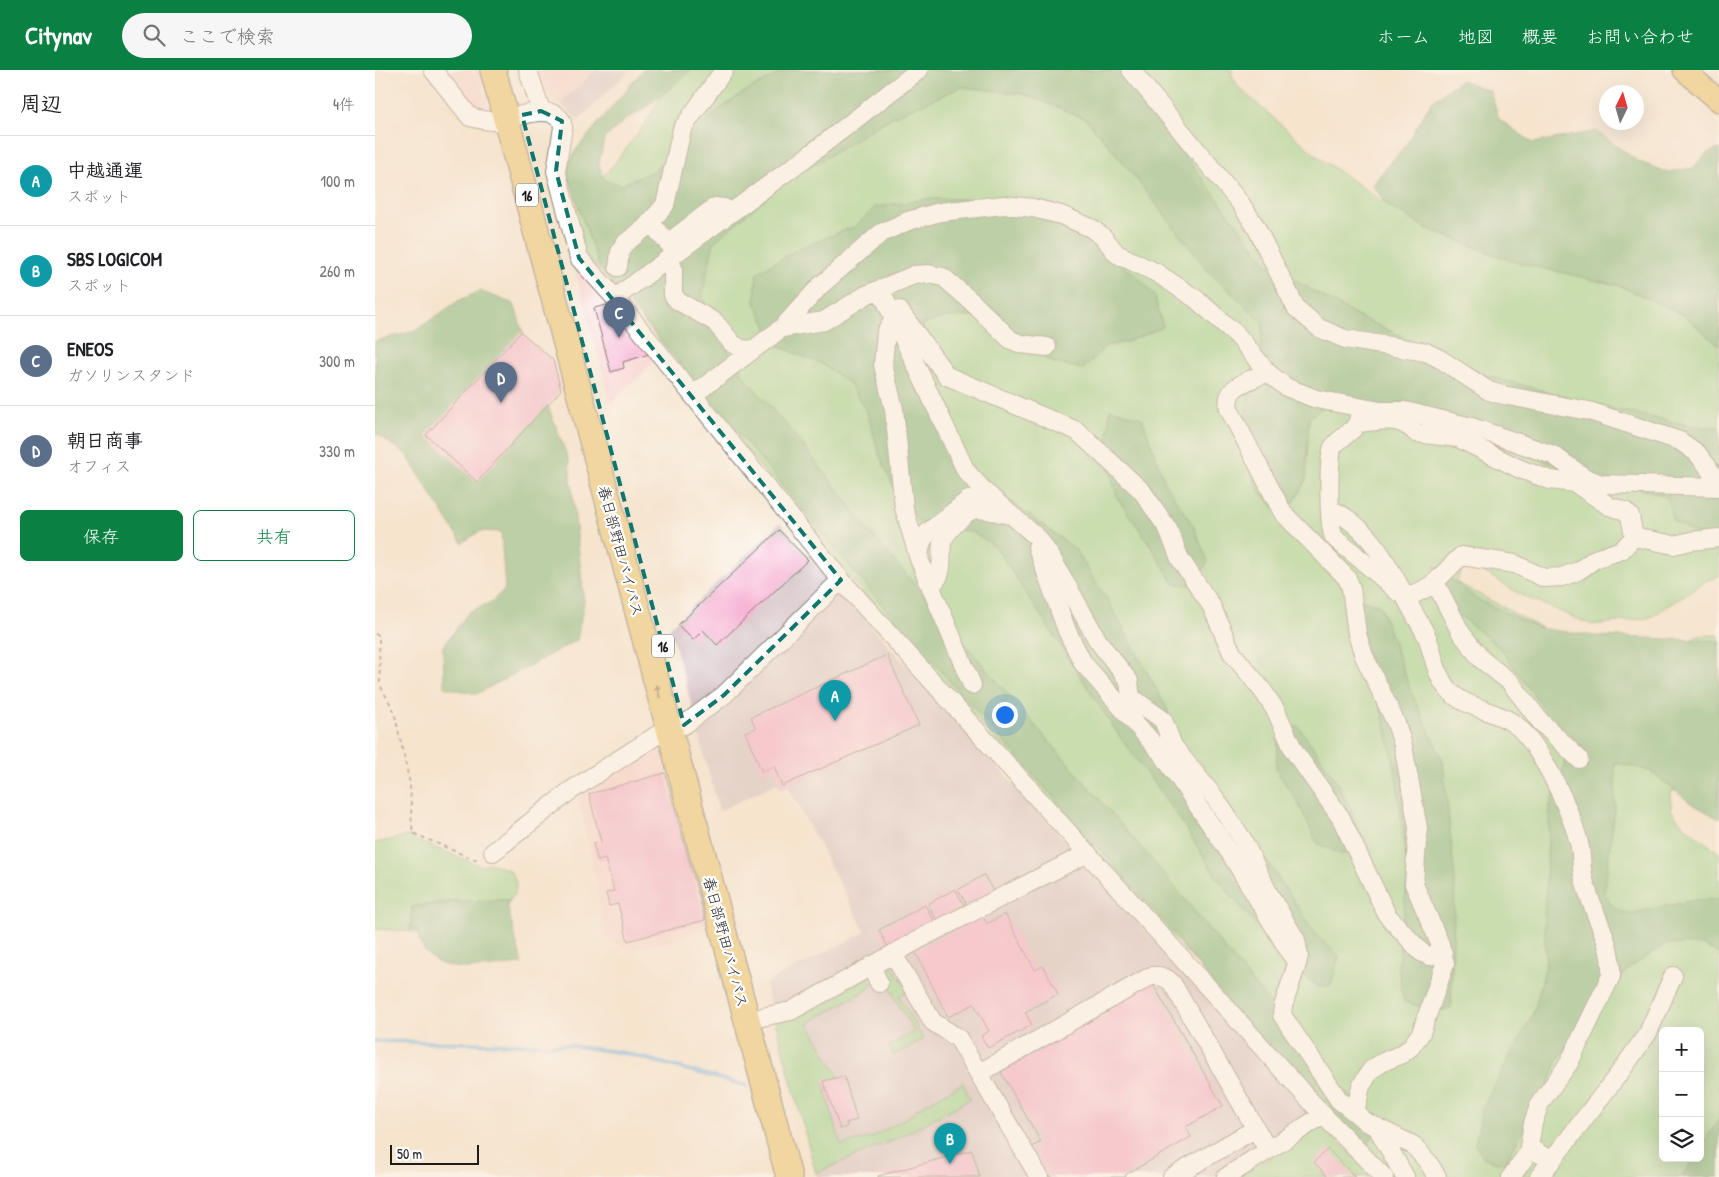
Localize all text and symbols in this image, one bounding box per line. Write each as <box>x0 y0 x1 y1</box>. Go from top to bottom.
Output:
search box <box>122 13 472 58</box>
text: Citynav <box>25 19 92 51</box>
icon: search <box>140 21 168 49</box>
text: ここで検索 <box>180 23 275 49</box>
text: ホーム <box>1377 24 1430 49</box>
text: 地図 <box>1458 24 1494 49</box>
text: 概要 <box>1522 24 1558 49</box>
text: お問い合わせ <box>1586 24 1694 49</box>
north arrow <box>1599 85 1644 130</box>
text: 周辺 <box>20 89 62 118</box>
text: 4件 <box>333 93 355 115</box>
text: 中越通運 <box>67 157 143 183</box>
text: A <box>32 170 40 192</box>
text: 100 m <box>320 170 355 192</box>
road number: 16 <box>516 184 538 206</box>
text: スポット <box>67 185 131 207</box>
text: SBS LOGICOM <box>67 246 162 272</box>
text: B <box>32 260 40 282</box>
text: 260 m <box>319 260 355 282</box>
text: スポット <box>67 274 131 296</box>
pin: C <box>603 297 635 338</box>
text: ENEOS <box>67 336 113 362</box>
text: C <box>32 350 40 372</box>
text: 300 m <box>319 350 355 372</box>
pin: D <box>485 362 517 403</box>
text: ガソリンスタンド <box>67 364 195 386</box>
text: 朝日商事 <box>67 427 143 453</box>
text: D <box>32 440 40 462</box>
text: 330 m <box>319 440 355 462</box>
text: オフィス <box>67 455 131 477</box>
street label: 春日部野田バイパス <box>593 483 649 619</box>
button: 保存 <box>20 510 183 561</box>
button: 共有 <box>193 510 355 561</box>
road number: 16 <box>652 634 674 658</box>
pin: A <box>819 680 851 721</box>
one-way arrow <box>654 683 662 698</box>
your location <box>992 702 1018 728</box>
street label: 春日部野田バイパス <box>698 874 754 1010</box>
map controls <box>1659 1027 1704 1162</box>
button: + <box>1659 1027 1704 1072</box>
button: − <box>1659 1072 1704 1117</box>
button: layers <box>1659 1117 1704 1162</box>
pin: B <box>934 1123 966 1164</box>
scale bar <box>390 1142 479 1165</box>
text: 50 m <box>397 1144 422 1163</box>

